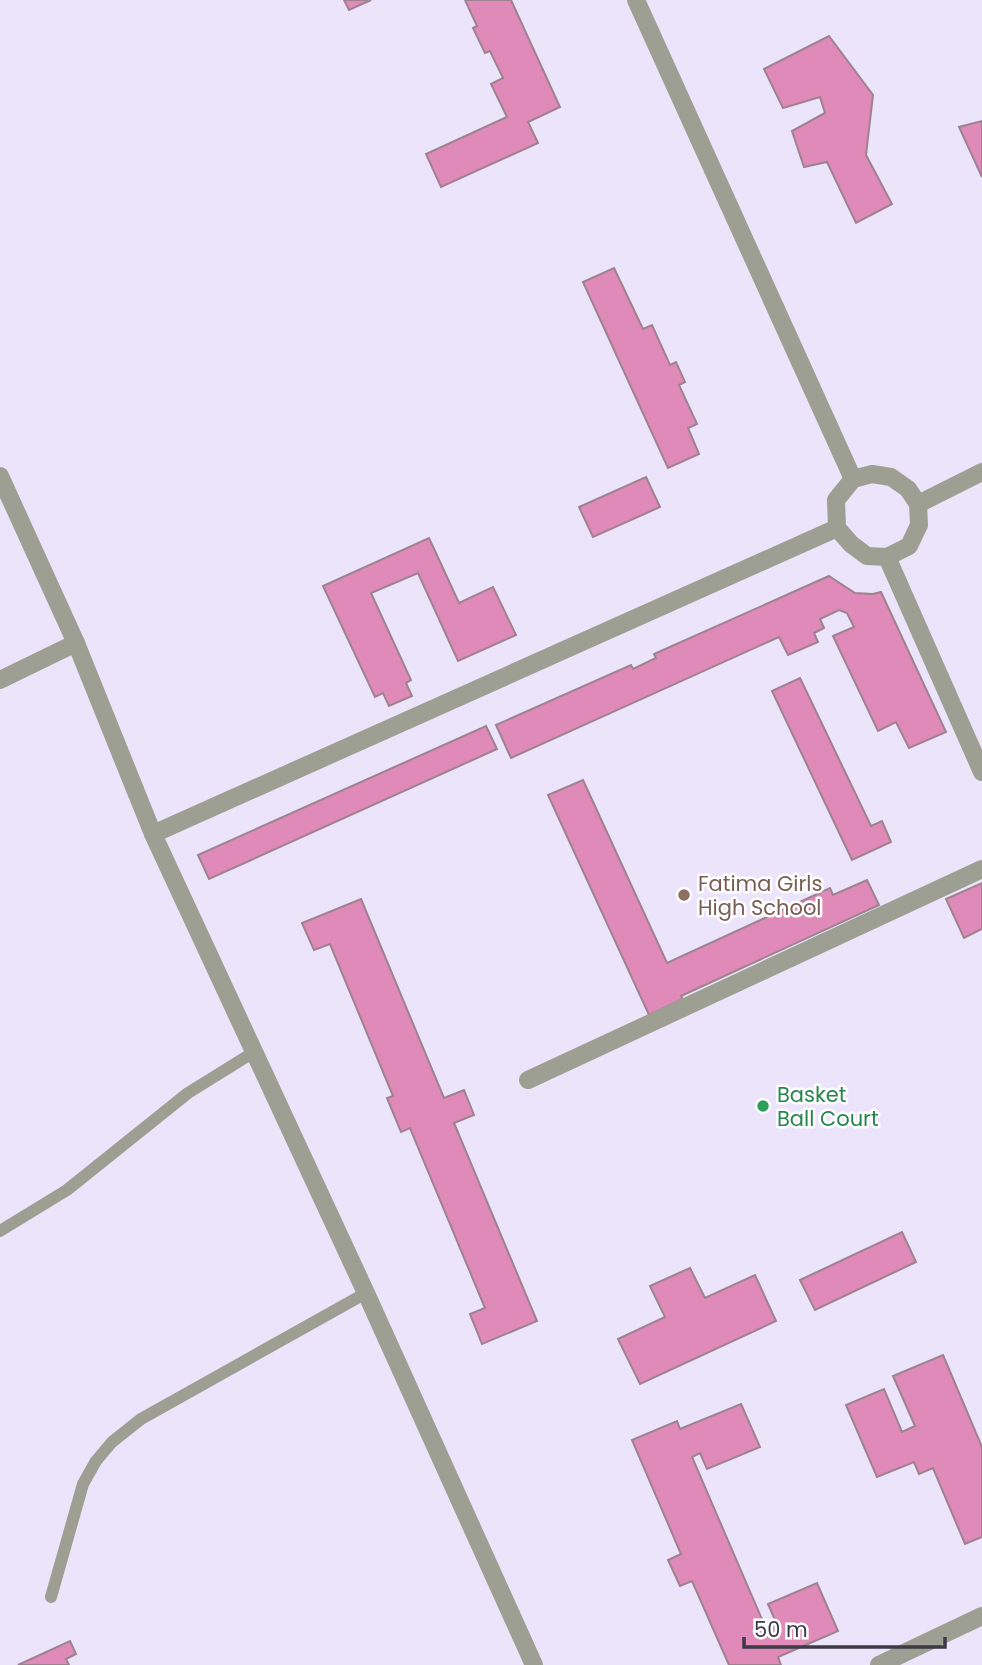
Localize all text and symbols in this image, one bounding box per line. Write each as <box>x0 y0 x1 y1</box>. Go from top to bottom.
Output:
place label: Fatima Girls High School <box>698 869 823 922</box>
marker: Fatima Girls High School <box>676 887 692 903</box>
place label: Basket Ball Court <box>777 1080 879 1133</box>
marker: Basket Ball Court <box>755 1098 771 1114</box>
scale bar <box>744 1606 945 1650</box>
text: 50 m <box>754 1615 808 1644</box>

